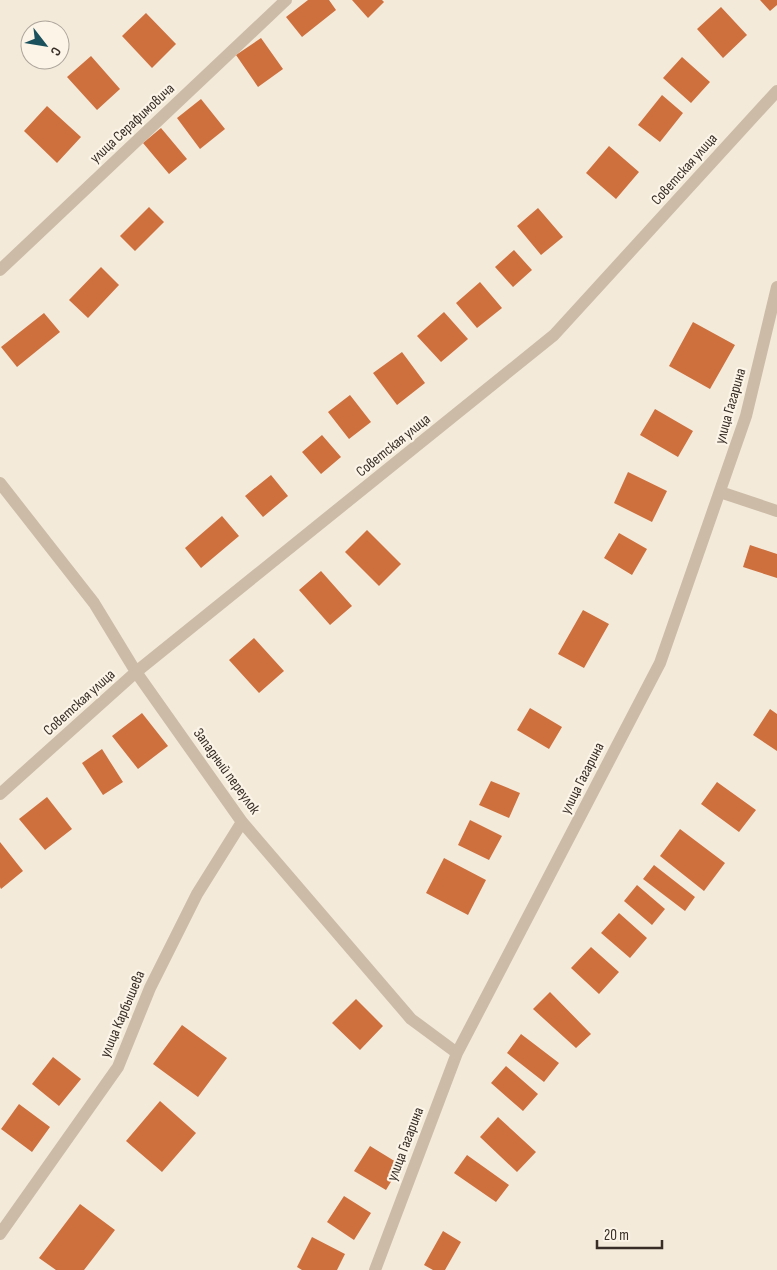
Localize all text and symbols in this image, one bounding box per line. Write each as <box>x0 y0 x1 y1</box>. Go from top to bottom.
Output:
north arrow <box>20 20 70 70</box>
text: С <box>47 44 65 59</box>
street label: улица Серафимовича <box>86 79 179 167</box>
street label: Советская улица <box>647 129 722 209</box>
street label: улица Гагарина <box>711 366 750 446</box>
street label: Советская улица <box>352 409 435 481</box>
street label: Советская улица <box>39 665 119 740</box>
street label: Западный переулок <box>189 725 264 818</box>
street label: улица Гагарина <box>556 739 609 817</box>
street label: улица Карбышева <box>96 968 149 1061</box>
street label: улица Гагарина <box>383 1104 428 1184</box>
scale bar <box>597 1218 662 1250</box>
text: 20 m <box>604 1226 629 1245</box>

